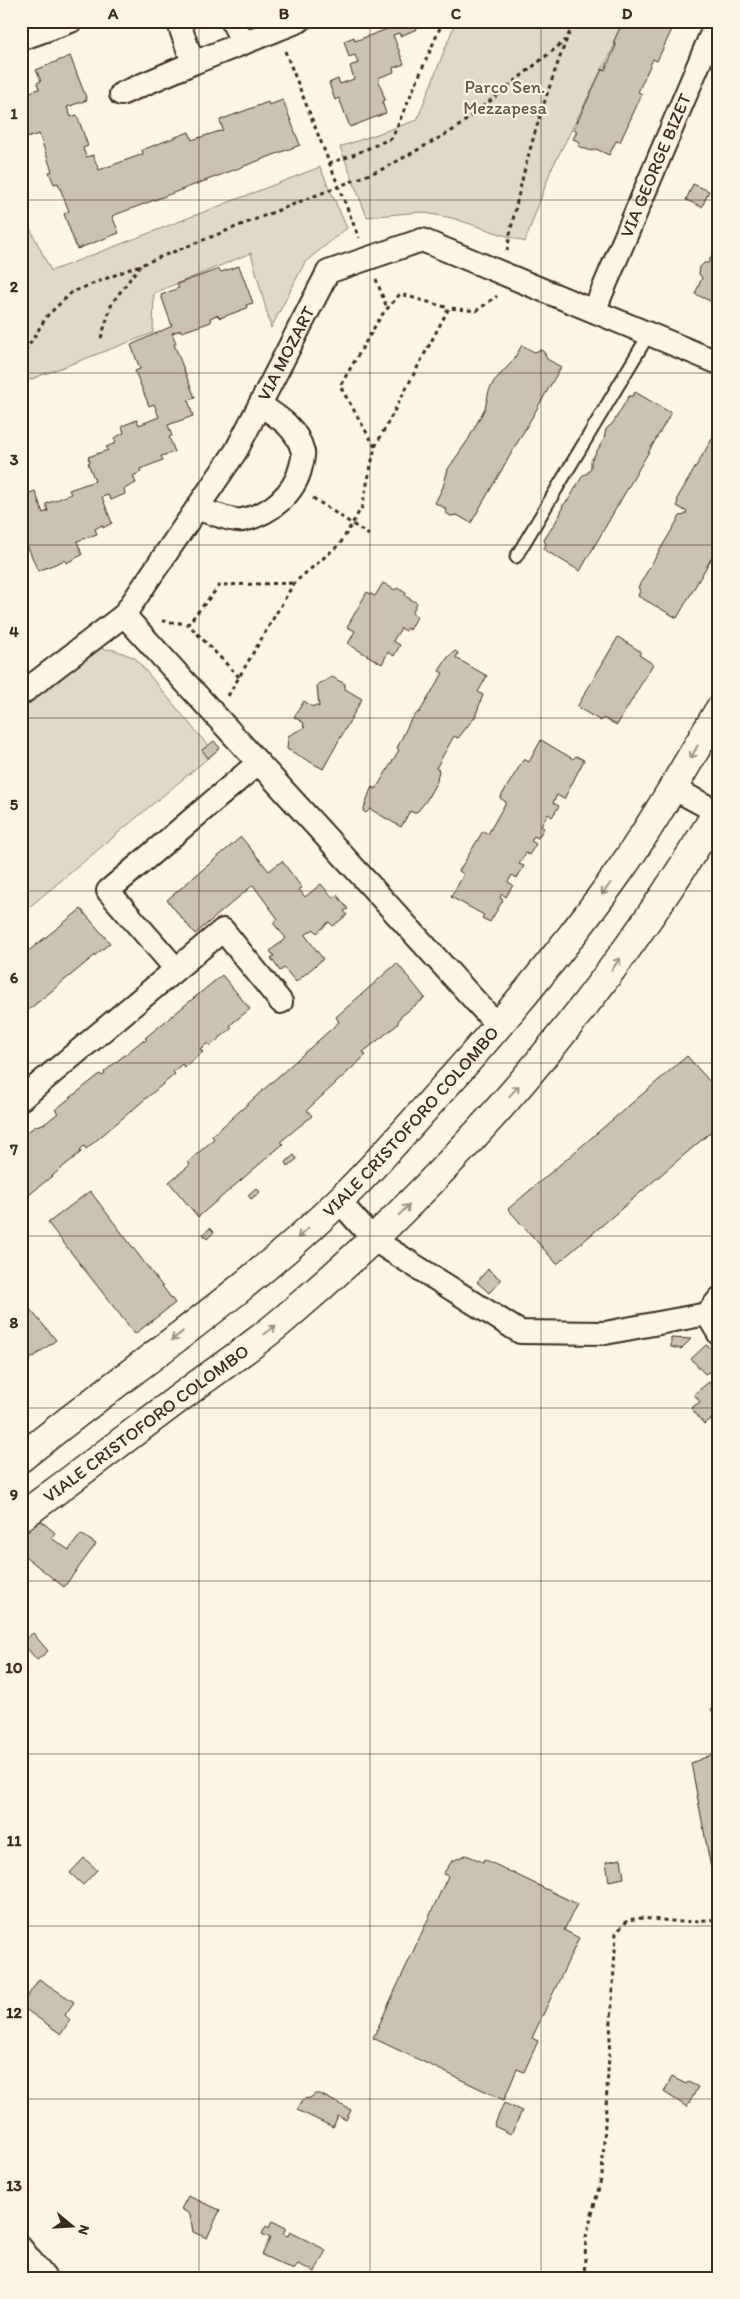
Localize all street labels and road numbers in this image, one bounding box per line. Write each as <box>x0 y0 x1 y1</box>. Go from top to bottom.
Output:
street label: VIA GEORGE BIZET <box>615 90 696 241</box>
street label: VIA MOZART <box>253 303 319 404</box>
street label: VIALE CRISTOFORO COLOMBO <box>318 1022 504 1222</box>
street label: VIALE CRISTOFORO COLOMBO <box>39 1340 253 1508</box>

